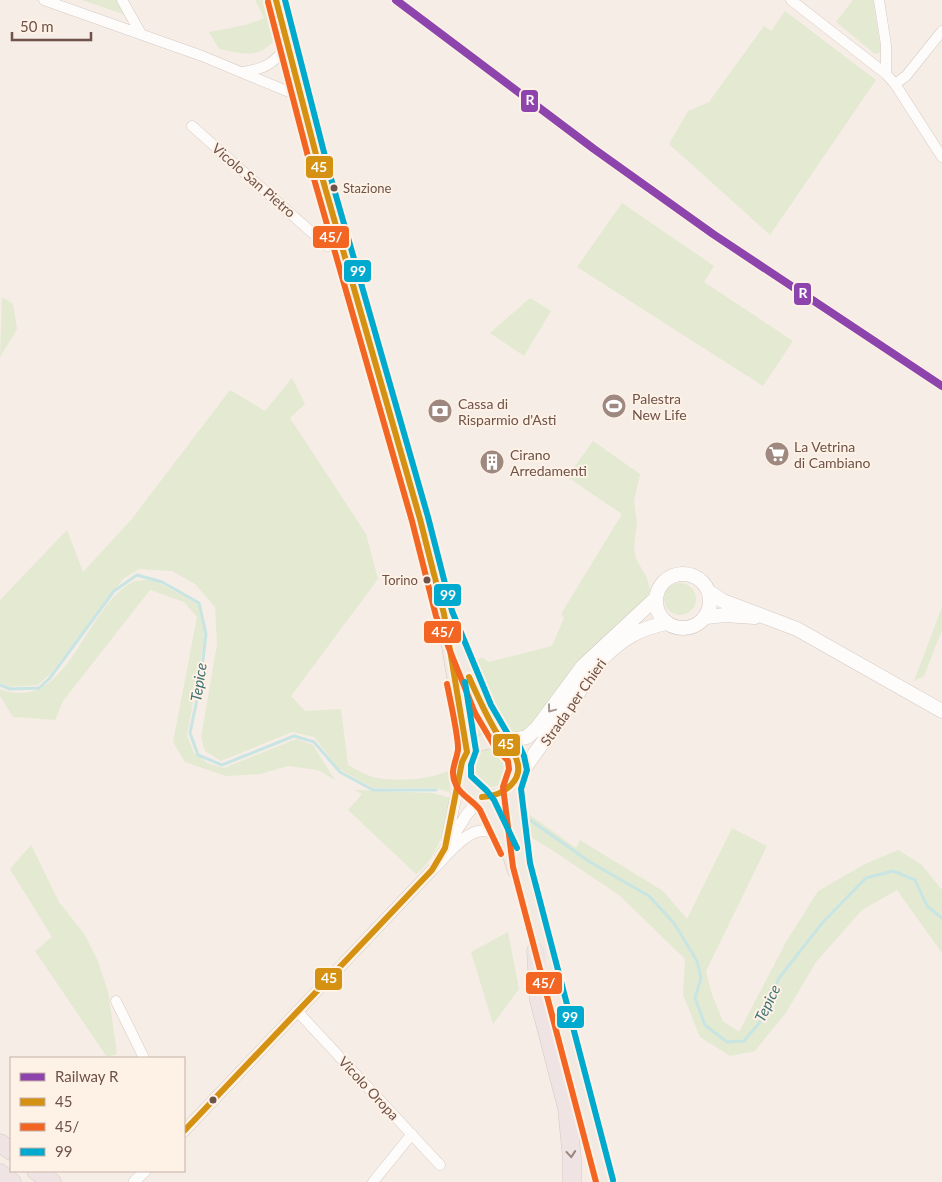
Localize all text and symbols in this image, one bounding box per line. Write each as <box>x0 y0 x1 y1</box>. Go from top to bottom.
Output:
scale bar <box>12 10 91 42</box>
text: 50 m <box>20 17 54 35</box>
line badge: R <box>520 89 539 113</box>
text: R <box>525 91 535 108</box>
street label: Vicolo San Pietro <box>209 139 299 221</box>
line badge: 45 <box>305 155 334 179</box>
text: 45 <box>311 158 327 175</box>
place label: Stazione <box>343 180 392 196</box>
marker: Stazione <box>329 183 339 193</box>
line badge: 45/ <box>312 225 350 249</box>
text: 45/ <box>320 228 343 245</box>
line badge: 99 <box>343 259 372 283</box>
text: 99 <box>350 262 366 279</box>
line badge: R <box>793 282 812 306</box>
text: R <box>798 284 808 301</box>
place label: Palestra New Life <box>632 390 687 423</box>
sports icon: Palestra New Life <box>601 393 627 419</box>
place label: Cassa di Risparmio d'Asti <box>458 395 556 428</box>
bank icon: Cassa di Risparmio d'Asti <box>427 398 453 424</box>
place label: La Vetrina di Cambiano <box>794 438 871 471</box>
supermarket icon: La Vetrina di Cambiano <box>764 441 790 467</box>
place label: Cirano Arredamenti <box>510 446 587 479</box>
building icon: Cirano Arredamenti <box>479 449 505 475</box>
place label: Torino <box>382 572 418 588</box>
marker: Torino <box>422 575 432 585</box>
line badge: 99 <box>433 583 462 607</box>
text: 99 <box>440 586 456 603</box>
line badge: 45/ <box>423 620 462 644</box>
text: 45/ <box>432 623 455 640</box>
street label: Strada per Chieri <box>537 655 609 749</box>
water label: Tepice <box>186 661 210 703</box>
one-way arrow <box>548 703 557 713</box>
line badge: 45 <box>492 733 521 757</box>
text: 45 <box>498 735 514 752</box>
line badge: 45 <box>314 967 343 991</box>
text: 45 <box>321 969 337 986</box>
line badge: 45/ <box>525 971 563 995</box>
text: 45/ <box>533 974 556 991</box>
water label: Tepice <box>750 982 784 1024</box>
line badge: 99 <box>556 1005 585 1029</box>
text: 99 <box>562 1008 578 1025</box>
street label: Vicolo Oropa <box>335 1053 403 1123</box>
legend <box>10 1057 185 1172</box>
text: Railway R <box>55 1067 119 1085</box>
text: 45 <box>55 1092 72 1110</box>
unlabelled marker <box>208 1095 218 1105</box>
text: 45/ <box>55 1117 79 1135</box>
text: 99 <box>55 1142 72 1160</box>
one-way arrow <box>566 1150 577 1158</box>

